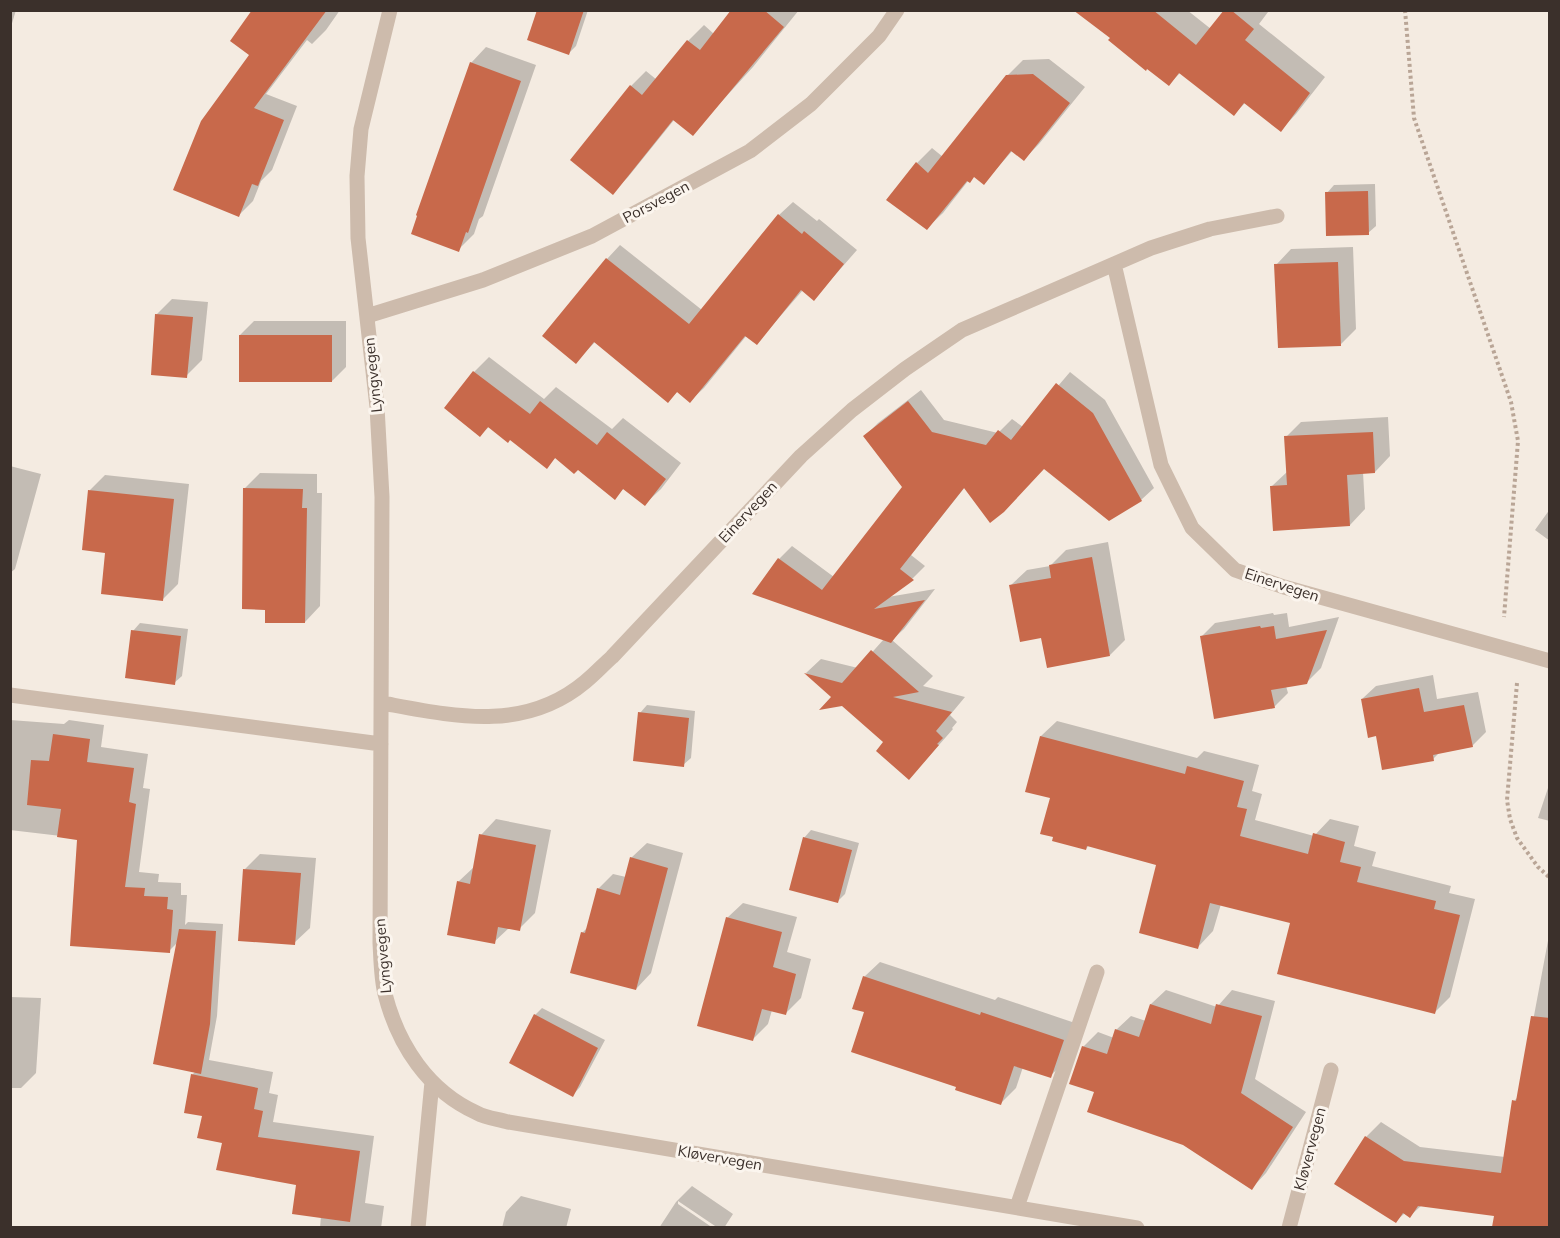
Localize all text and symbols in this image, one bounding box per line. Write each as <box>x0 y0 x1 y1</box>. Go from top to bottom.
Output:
street label: Porsvegen <box>619 176 692 227</box>
street label: Lyngvegen <box>359 337 386 414</box>
street label: Einervegen <box>714 477 781 546</box>
street label: Einervegen <box>1242 564 1322 605</box>
street label: Lyngvegen <box>370 918 395 994</box>
street label: Kløvervegen <box>1289 1105 1330 1193</box>
street label: Kløvervegen <box>676 1141 764 1174</box>

